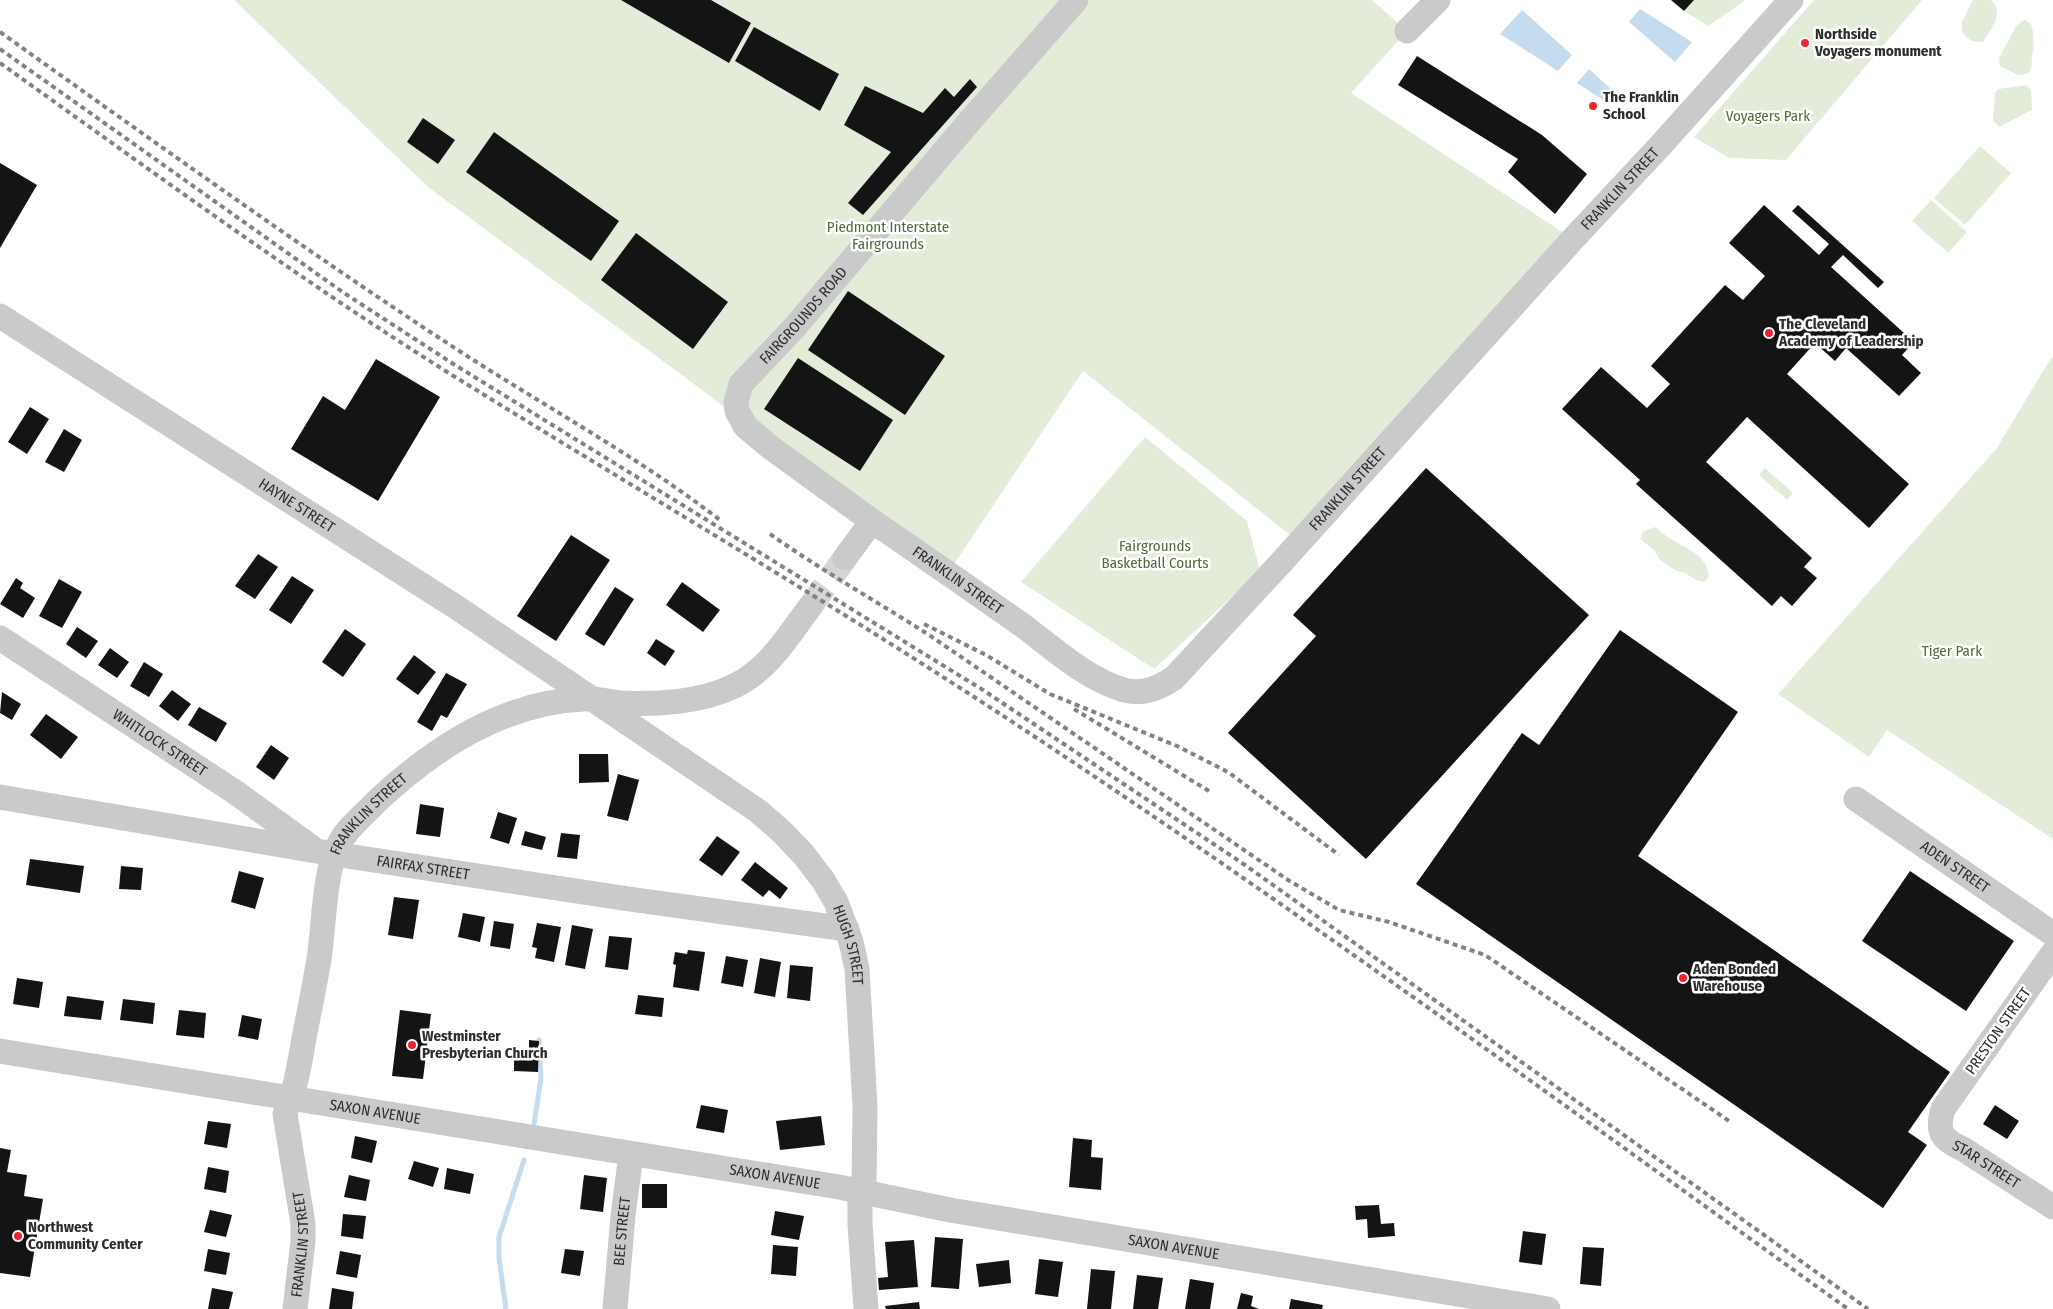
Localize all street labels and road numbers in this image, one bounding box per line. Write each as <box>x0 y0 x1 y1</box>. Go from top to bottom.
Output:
street label: FRANKLIN STREET <box>1577 144 1663 234</box>
street label: FAIRGROUNDS ROAD <box>756 263 851 368</box>
street label: FRANKLIN STREET <box>1305 443 1390 534</box>
street label: HAYNE STREET <box>255 474 338 536</box>
street label: FRANKLIN STREET <box>909 542 1007 618</box>
street label: WHITLOCK STREET <box>109 705 210 780</box>
street label: FRANKLIN STREET <box>326 769 411 858</box>
street label: ADEN STREET <box>1917 837 1993 897</box>
street label: FAIRFAX STREET <box>375 852 471 884</box>
street label: HUGH STREET <box>829 902 867 985</box>
street label: PRESTON STREET <box>1961 984 2035 1078</box>
street label: SAXON AVENUE <box>328 1096 422 1128</box>
street label: STAR STREET <box>1949 1136 2023 1192</box>
street label: SAXON AVENUE <box>728 1160 822 1193</box>
street label: FRANKLIN STREET <box>287 1190 312 1298</box>
street label: BEE STREET <box>610 1196 634 1267</box>
street label: SAXON AVENUE <box>1127 1231 1220 1263</box>

